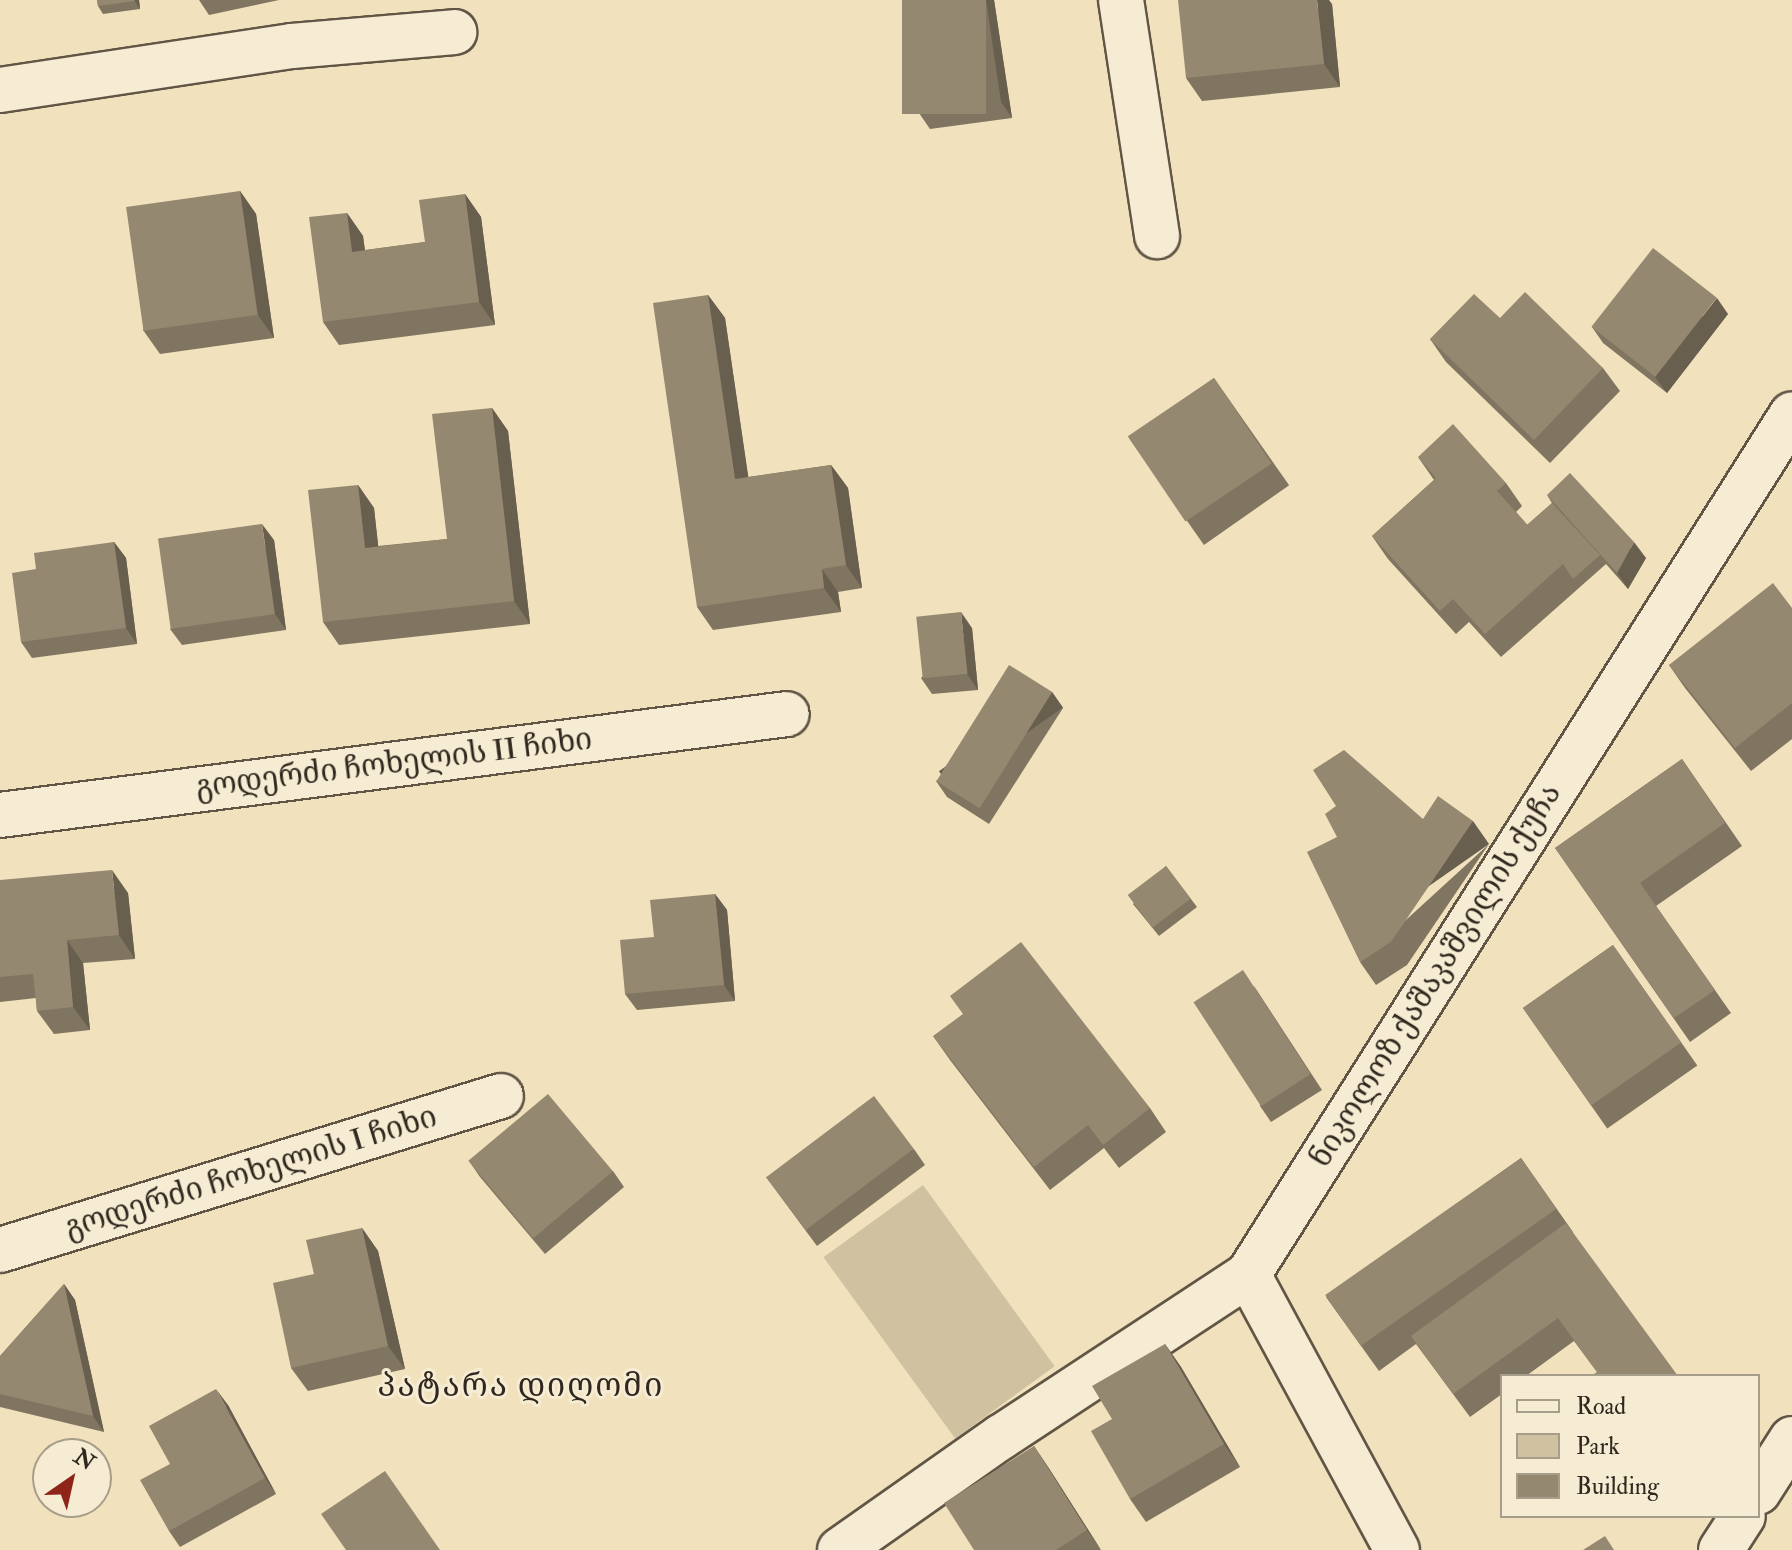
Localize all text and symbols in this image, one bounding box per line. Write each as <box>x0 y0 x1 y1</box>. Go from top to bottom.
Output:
street label: გოდერძი ჩოხელის II ჩიხი <box>194 722 594 806</box>
street label: ნიკოლოზ ქაშაკაშვილის ქუჩა <box>1303 778 1569 1174</box>
street label: გოდერძი ჩოხელის I ჩიხი <box>61 1099 441 1247</box>
district label: პატარა დიღომი <box>378 1367 664 1405</box>
legend <box>1500 1374 1760 1518</box>
text: Road <box>1576 1391 1626 1422</box>
text: Park <box>1576 1431 1620 1462</box>
north arrow <box>32 1438 112 1518</box>
text: N <box>68 1443 100 1477</box>
text: Building <box>1576 1471 1659 1502</box>

